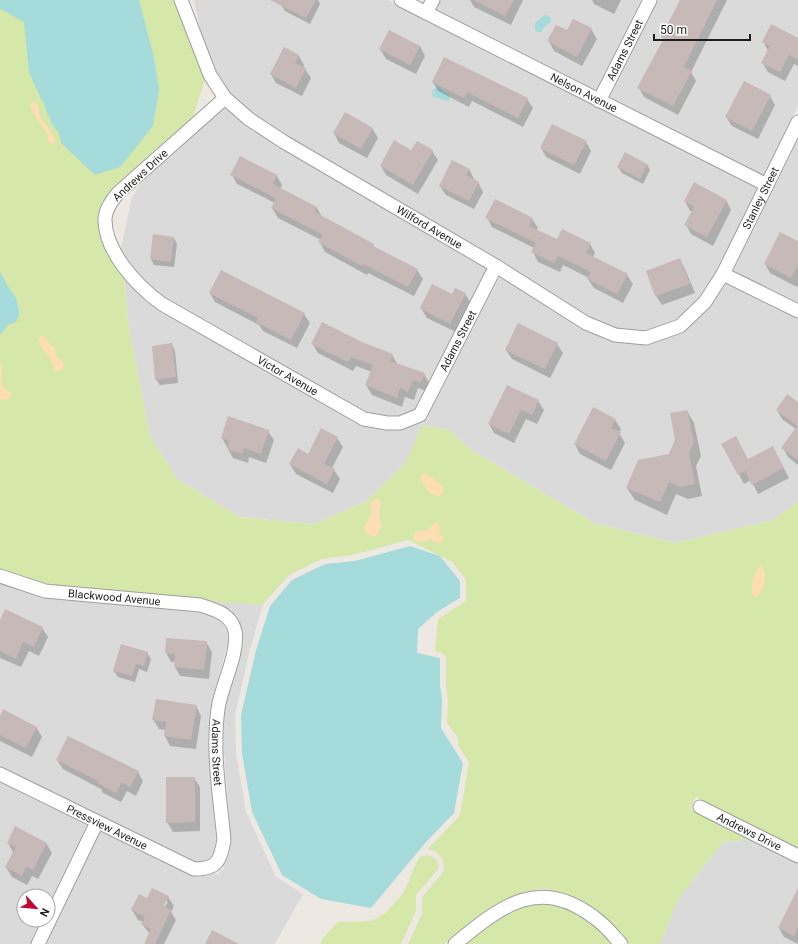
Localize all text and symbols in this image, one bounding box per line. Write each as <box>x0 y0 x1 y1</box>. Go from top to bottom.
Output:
scale bar <box>654 16 750 42</box>
street label: Adams Street <box>604 17 646 83</box>
text: 50 m <box>660 23 687 37</box>
street label: Nelson Avenue <box>548 71 619 115</box>
street label: Andrews Drive <box>110 147 171 204</box>
street label: Stanley Street <box>740 165 782 231</box>
street label: Wilford Avenue <box>394 203 464 252</box>
street label: Adams Street <box>437 308 479 374</box>
street label: Victor Avenue <box>255 354 320 398</box>
street label: Blackwood Avenue <box>67 587 161 608</box>
street label: Adams Street <box>209 719 224 787</box>
street label: Pressview Avenue <box>64 802 150 853</box>
street label: Andrews Drive <box>715 810 784 854</box>
north arrow <box>16 888 56 928</box>
text: N <box>37 906 52 919</box>

